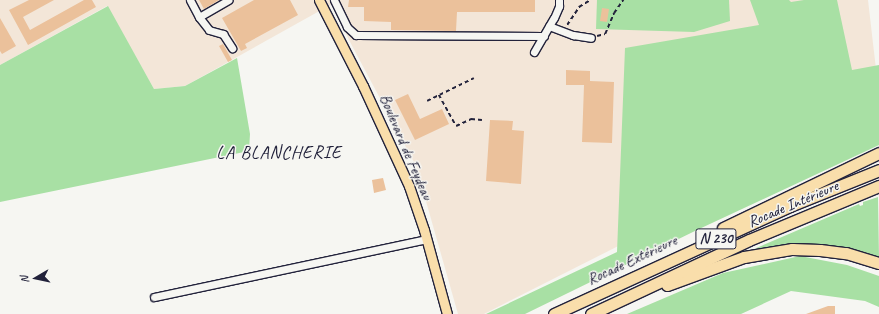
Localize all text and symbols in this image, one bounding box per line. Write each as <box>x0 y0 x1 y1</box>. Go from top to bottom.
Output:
street label: Boulevard de Feydeau <box>375 91 437 203</box>
district label: LA BLANCHERIE <box>217 141 341 163</box>
street label: Rocade Intérieure <box>745 176 841 232</box>
road number: N 230 <box>695 226 737 252</box>
street label: Rocade Extérieure <box>584 231 680 289</box>
north arrow <box>16 258 56 298</box>
text: N <box>17 275 32 284</box>

